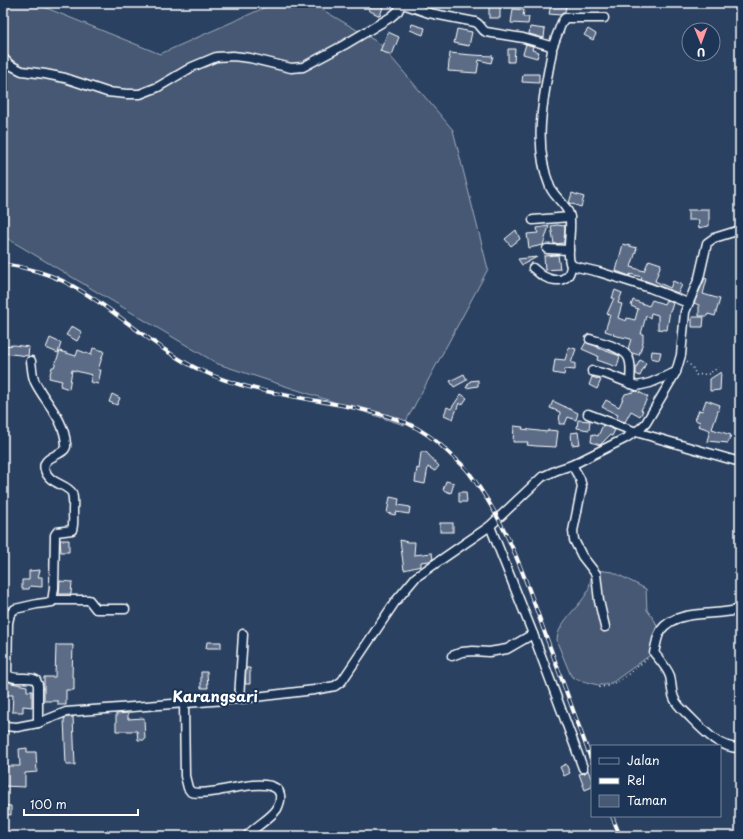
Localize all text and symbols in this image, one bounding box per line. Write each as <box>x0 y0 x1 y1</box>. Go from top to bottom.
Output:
north arrow <box>681 22 721 62</box>
text: U <box>697 44 706 61</box>
district label: Karangsari <box>172 684 258 707</box>
legend <box>591 745 721 817</box>
text: Jalan <box>627 751 660 769</box>
text: Rel <box>627 771 645 789</box>
scale bar <box>24 791 138 817</box>
text: Taman <box>627 791 667 809</box>
text: 100 m <box>30 795 67 813</box>

